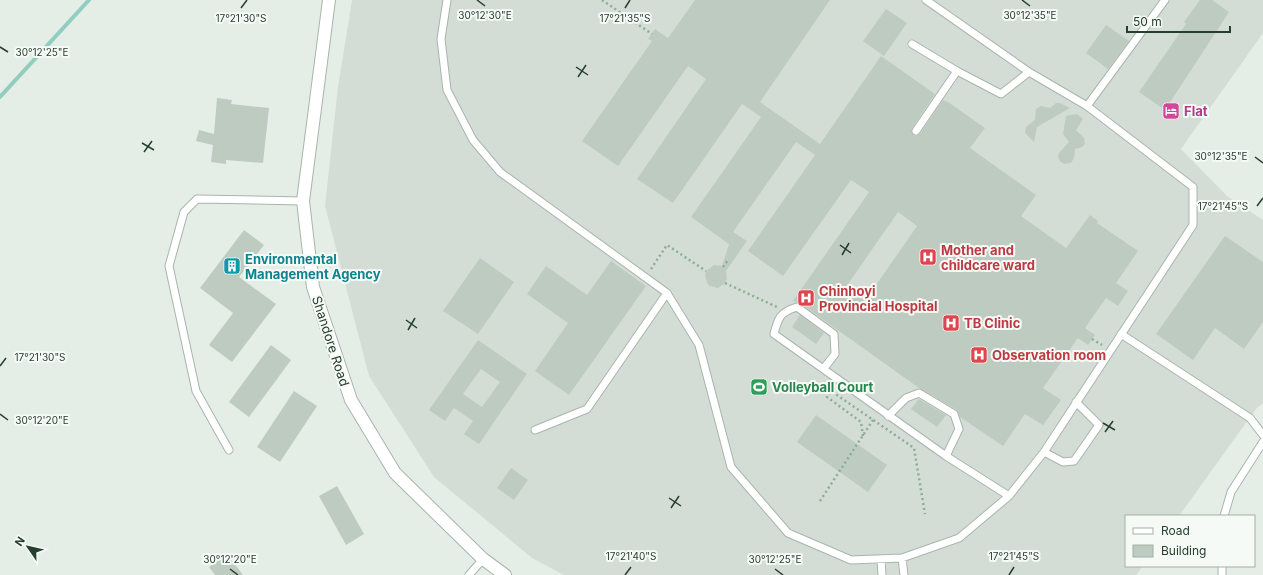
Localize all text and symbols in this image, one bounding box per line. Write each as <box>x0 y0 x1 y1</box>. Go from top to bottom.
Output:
scale bar <box>1127 8 1230 34</box>
text: 30°12'30"E <box>458 9 512 21</box>
text: 30°12'35"E <box>1003 9 1057 21</box>
text: 17°21'30"S <box>215 12 267 24</box>
text: 17°21'35"S <box>600 12 650 24</box>
text: 50 m <box>1133 14 1162 29</box>
text: 30°12'25"E <box>15 46 69 58</box>
hotel icon: Flat <box>1161 101 1181 121</box>
place label: Flat <box>1184 103 1208 119</box>
text: 30°12'35"E <box>1194 150 1248 162</box>
text: 17°21'45"S <box>1198 200 1248 212</box>
place label: Mother and childcare ward <box>941 242 1035 273</box>
hospital icon: Mother and childcare ward <box>918 247 938 267</box>
place label: Environmental Management Agency <box>245 251 381 282</box>
building icon: Environmental Management Agency <box>222 256 242 276</box>
place label: Chinhoyi Provincial Hospital <box>819 283 937 314</box>
hospital icon: Chinhoyi Provincial Hospital <box>796 288 816 308</box>
street label: Shandore Road <box>309 294 353 388</box>
hospital icon: TB Clinic <box>941 313 961 333</box>
place label: TB Clinic <box>964 315 1021 331</box>
hospital icon: Observation room <box>969 345 989 365</box>
place label: Observation room <box>992 347 1106 363</box>
text: 17°21'30"S <box>14 351 66 363</box>
sports icon: Volleyball Court <box>749 377 769 397</box>
place label: Volleyball Court <box>772 379 874 395</box>
text: 30°12'20"E <box>15 414 69 426</box>
legend <box>1125 515 1255 567</box>
text: Road <box>1161 523 1190 538</box>
north arrow <box>8 527 48 567</box>
text: N <box>12 534 28 549</box>
text: Building <box>1161 543 1206 558</box>
text: 17°21'40"S <box>606 550 656 562</box>
text: 17°21'45"S <box>989 550 1039 562</box>
text: 30°12'20"E <box>203 553 257 565</box>
text: 30°12'25"E <box>748 553 802 565</box>

